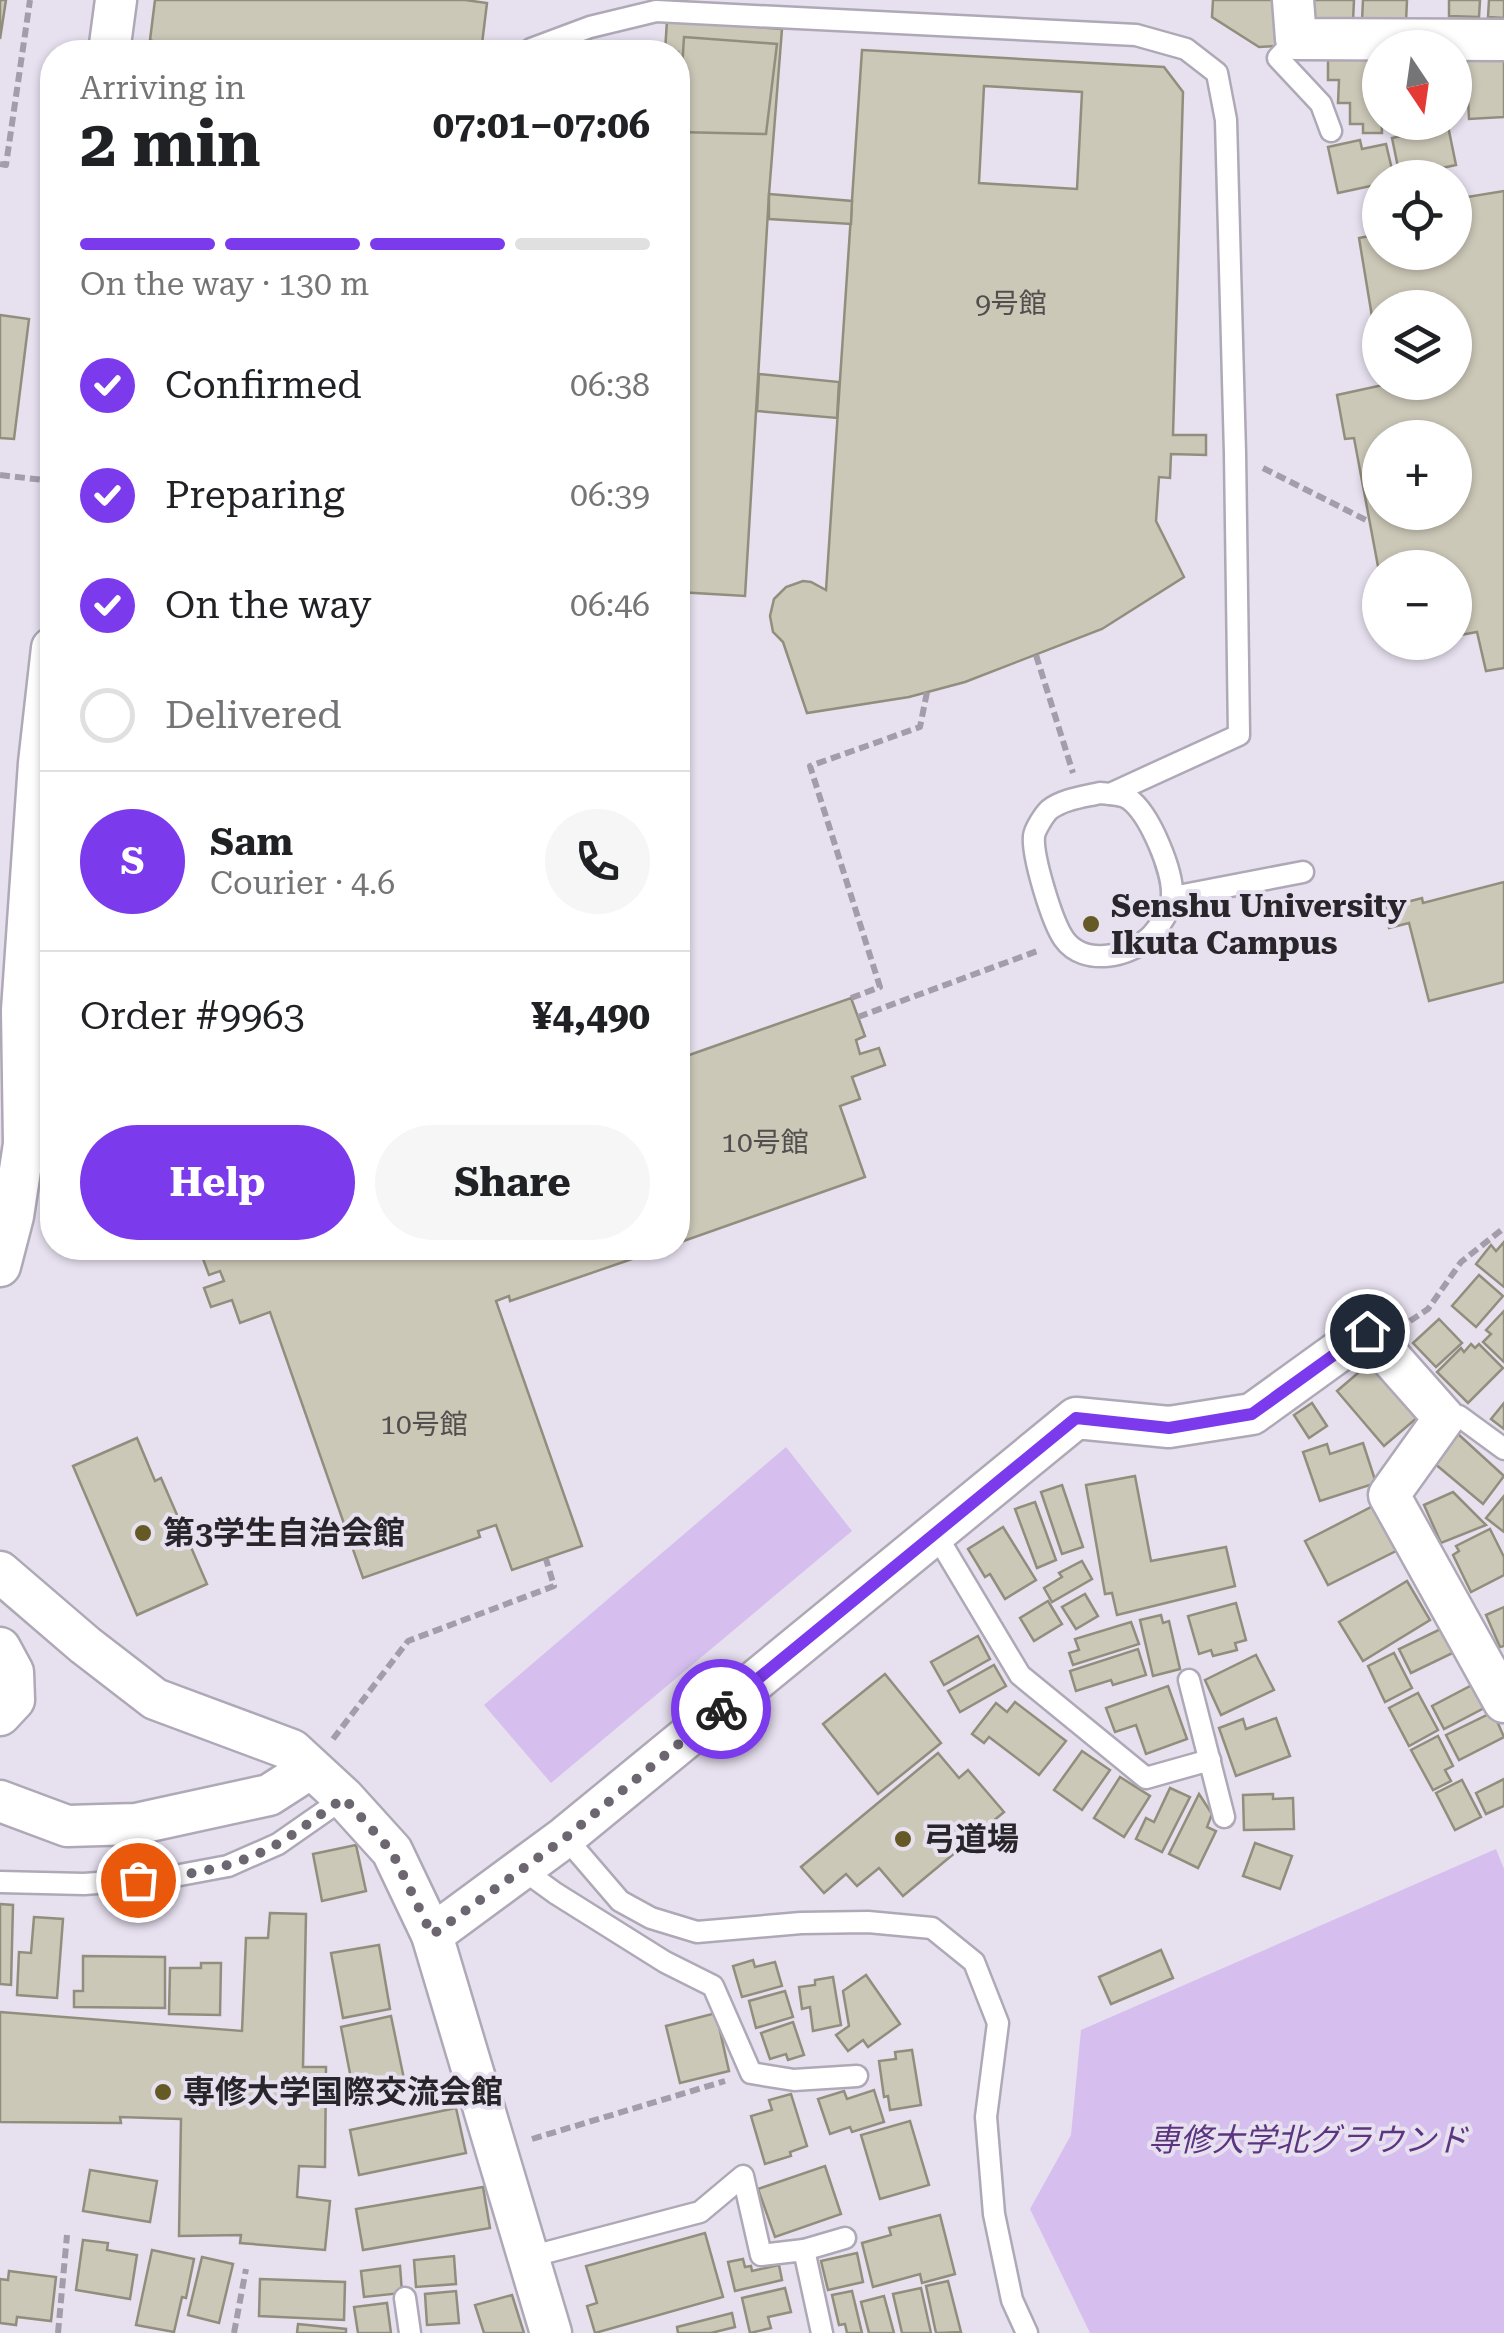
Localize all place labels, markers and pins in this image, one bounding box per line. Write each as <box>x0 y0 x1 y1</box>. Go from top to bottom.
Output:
place label: Senshu University Ikuta Campus <box>1111 887 1407 962</box>
marker: Senshu University Ikuta Campus <box>1080 913 1102 935</box>
pin <box>1325 1289 1410 1374</box>
place label: 第3学生自治会館 <box>163 1514 405 1552</box>
marker: 第3学生自治会館 <box>132 1522 154 1544</box>
place label: 弓道場 <box>923 1820 1019 1858</box>
marker: 弓道場 <box>892 1828 914 1850</box>
pin <box>96 1838 181 1923</box>
place label: 専修大学国際交流会館 <box>183 2073 503 2111</box>
marker: 専修大学国際交流会館 <box>152 2081 174 2103</box>

